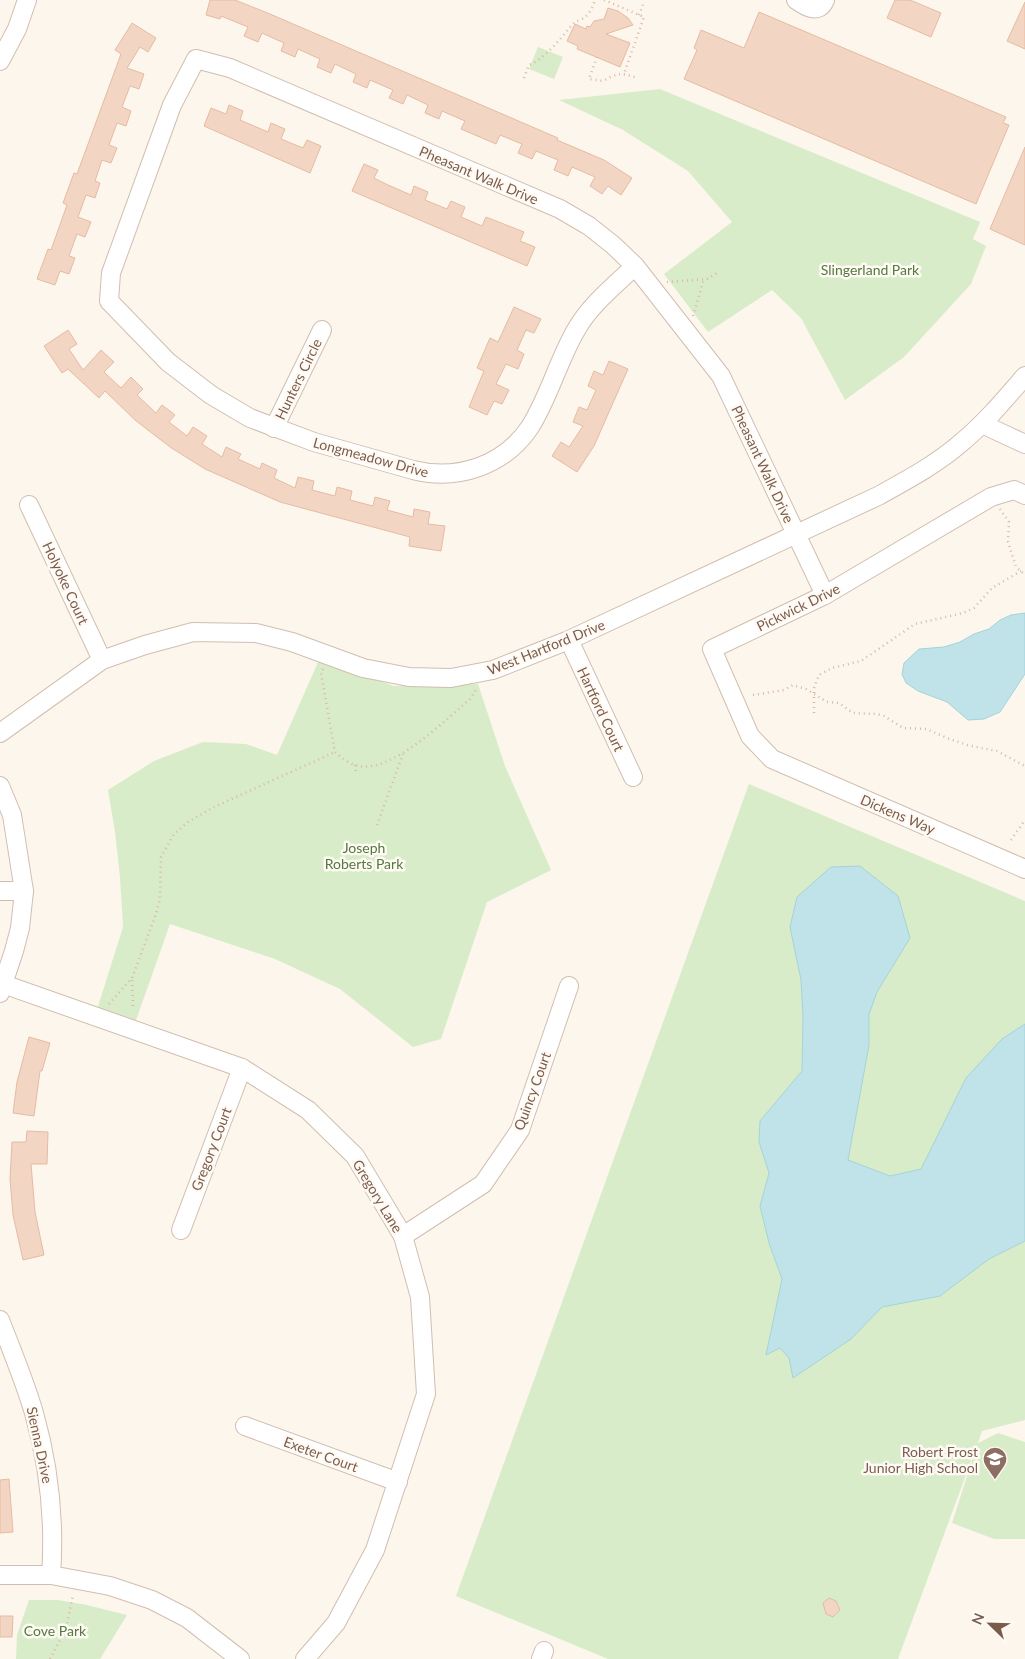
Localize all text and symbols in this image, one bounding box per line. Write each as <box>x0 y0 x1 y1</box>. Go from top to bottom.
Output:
street label: Pheasant Walk Drive <box>417 142 541 208</box>
park label: Slingerland Park <box>821 261 920 278</box>
street label: Hunters Circle <box>271 336 325 422</box>
street label: Pheasant Walk Drive <box>728 403 798 525</box>
street label: Longmeadow Drive <box>311 433 431 481</box>
street label: Holyoke Court <box>39 539 93 627</box>
street label: Pickwick Drive <box>754 579 842 635</box>
street label: West Hartford Drive <box>485 616 607 678</box>
street label: Hartford Court <box>574 664 628 754</box>
street label: Dickens Way <box>858 791 939 838</box>
park label: Joseph Roberts Park <box>325 839 404 872</box>
street label: Quincy Court <box>510 1049 554 1133</box>
street label: Gregory Court <box>187 1105 235 1193</box>
street label: Gregory Lane <box>350 1156 406 1236</box>
street label: Sienna Drive <box>24 1405 56 1485</box>
street label: Exeter Court <box>281 1433 361 1475</box>
place label: Robert Frost Junior High School <box>863 1443 978 1476</box>
school or university icon: Robert Frost Junior High School <box>982 1446 1008 1480</box>
north arrow <box>965 1599 1015 1649</box>
text: N <box>968 1610 988 1627</box>
park label: Cove Park <box>24 1622 87 1639</box>

